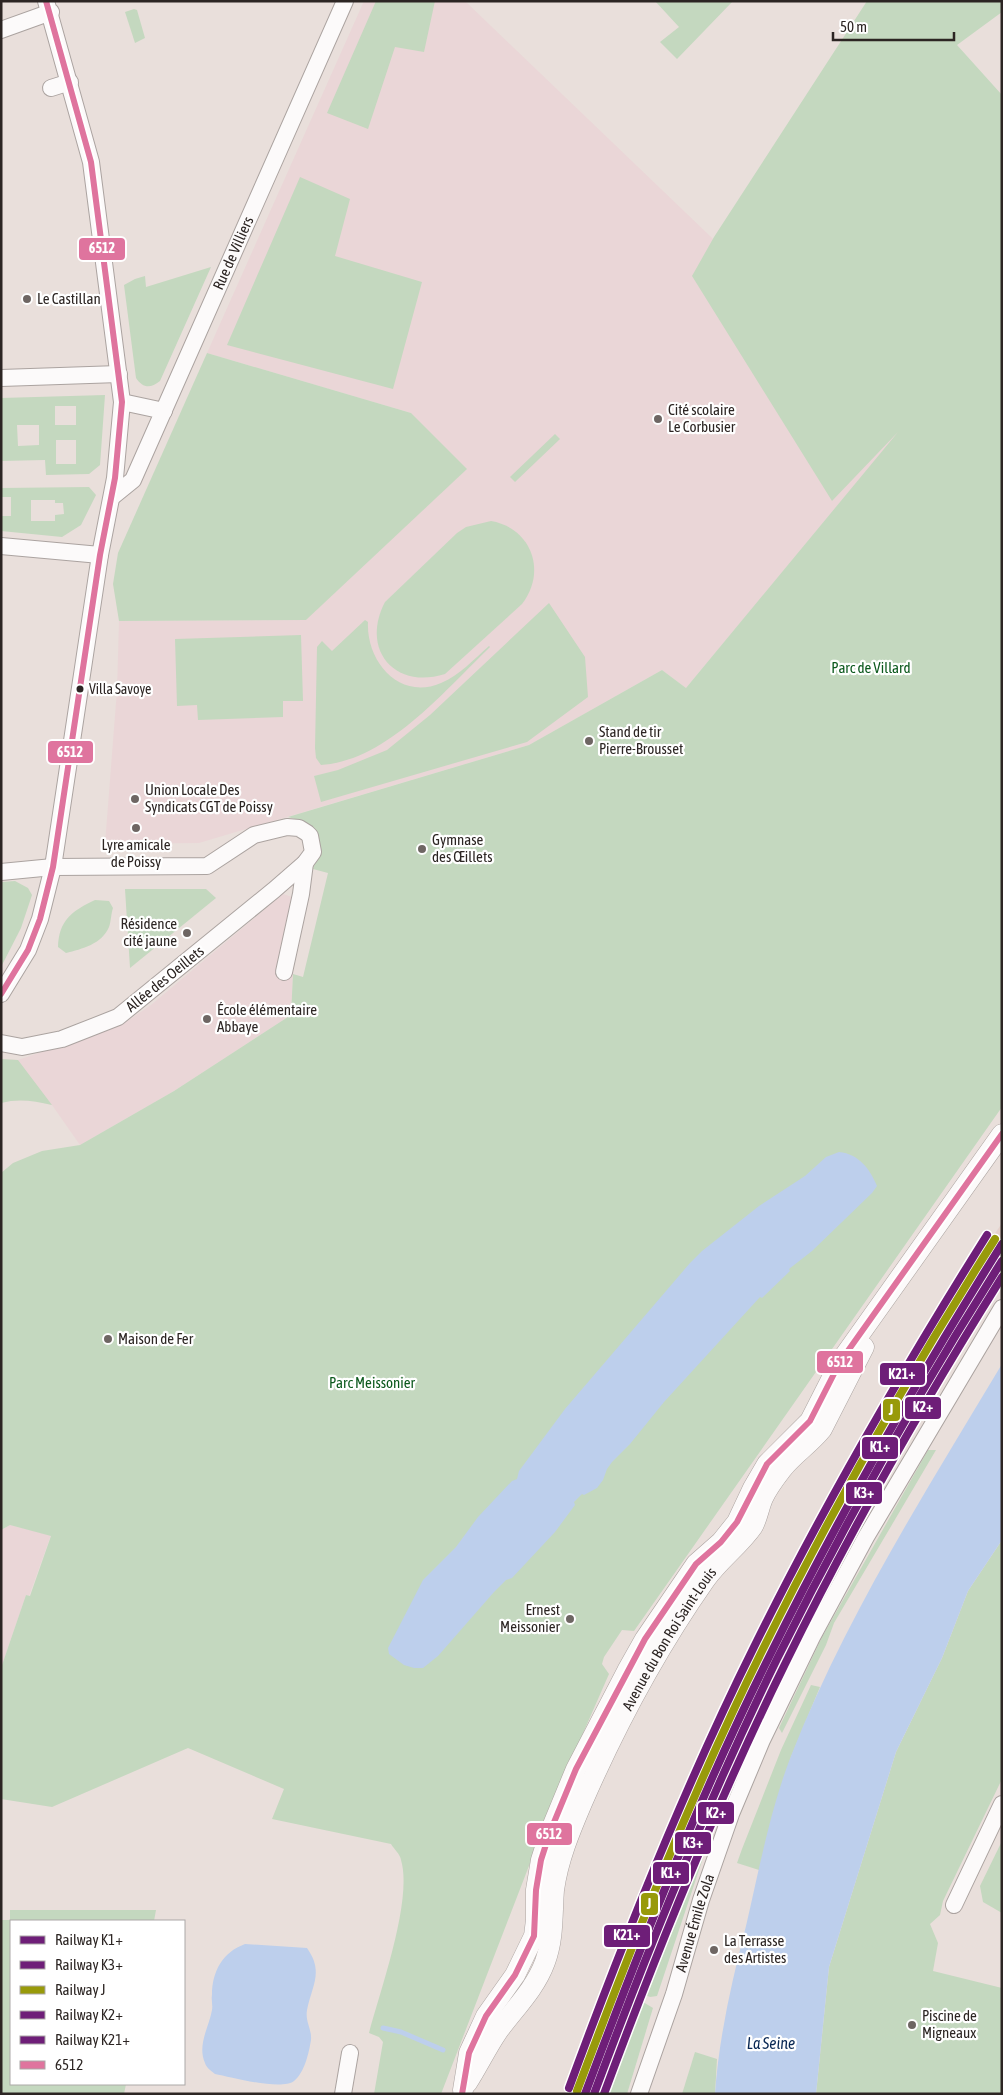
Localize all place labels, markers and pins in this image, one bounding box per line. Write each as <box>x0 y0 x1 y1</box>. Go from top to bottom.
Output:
place label: Le Castillan <box>37 290 101 307</box>
marker: Le Castillan <box>21 293 33 305</box>
place label: Cité scolaire Le Corbusier <box>668 401 736 435</box>
marker: Cité scolaire Le Corbusier <box>652 413 664 425</box>
place label: Villa Savoye <box>89 681 151 697</box>
marker: Villa Savoye <box>75 684 85 694</box>
place label: Stand de tir Pierre-Brousset <box>599 723 683 757</box>
marker: Stand de tir Pierre-Brousset <box>583 735 595 747</box>
place label: Union Locale Des Syndicats CGT de Poissy <box>145 781 273 815</box>
marker: Union Locale Des Syndicats CGT de Poissy <box>129 793 141 805</box>
marker: Lyre amicale de Poissy <box>130 822 142 834</box>
place label: Gymnase des Œillets <box>432 831 493 865</box>
place label: Lyre amicale de Poissy <box>101 836 171 870</box>
marker: Gymnase des Œillets <box>416 843 428 855</box>
place label: Résidence cité jaune <box>120 915 177 949</box>
marker: Résidence cité jaune <box>181 927 193 939</box>
place label: École élémentaire Abbaye <box>217 1001 317 1035</box>
marker: École élémentaire Abbaye <box>201 1013 213 1025</box>
place label: Maison de Fer <box>118 1330 194 1347</box>
marker: Maison de Fer <box>102 1333 114 1345</box>
place label: Ernest Meissonier <box>500 1601 561 1635</box>
marker: Ernest Meissonier <box>564 1613 576 1625</box>
place label: La Terrasse des Artistes <box>724 1932 786 1966</box>
marker: La Terrasse des Artistes <box>708 1944 720 1956</box>
place label: Piscine de Migneaux <box>922 2007 977 2041</box>
marker: Piscine de Migneaux <box>906 2019 918 2031</box>

